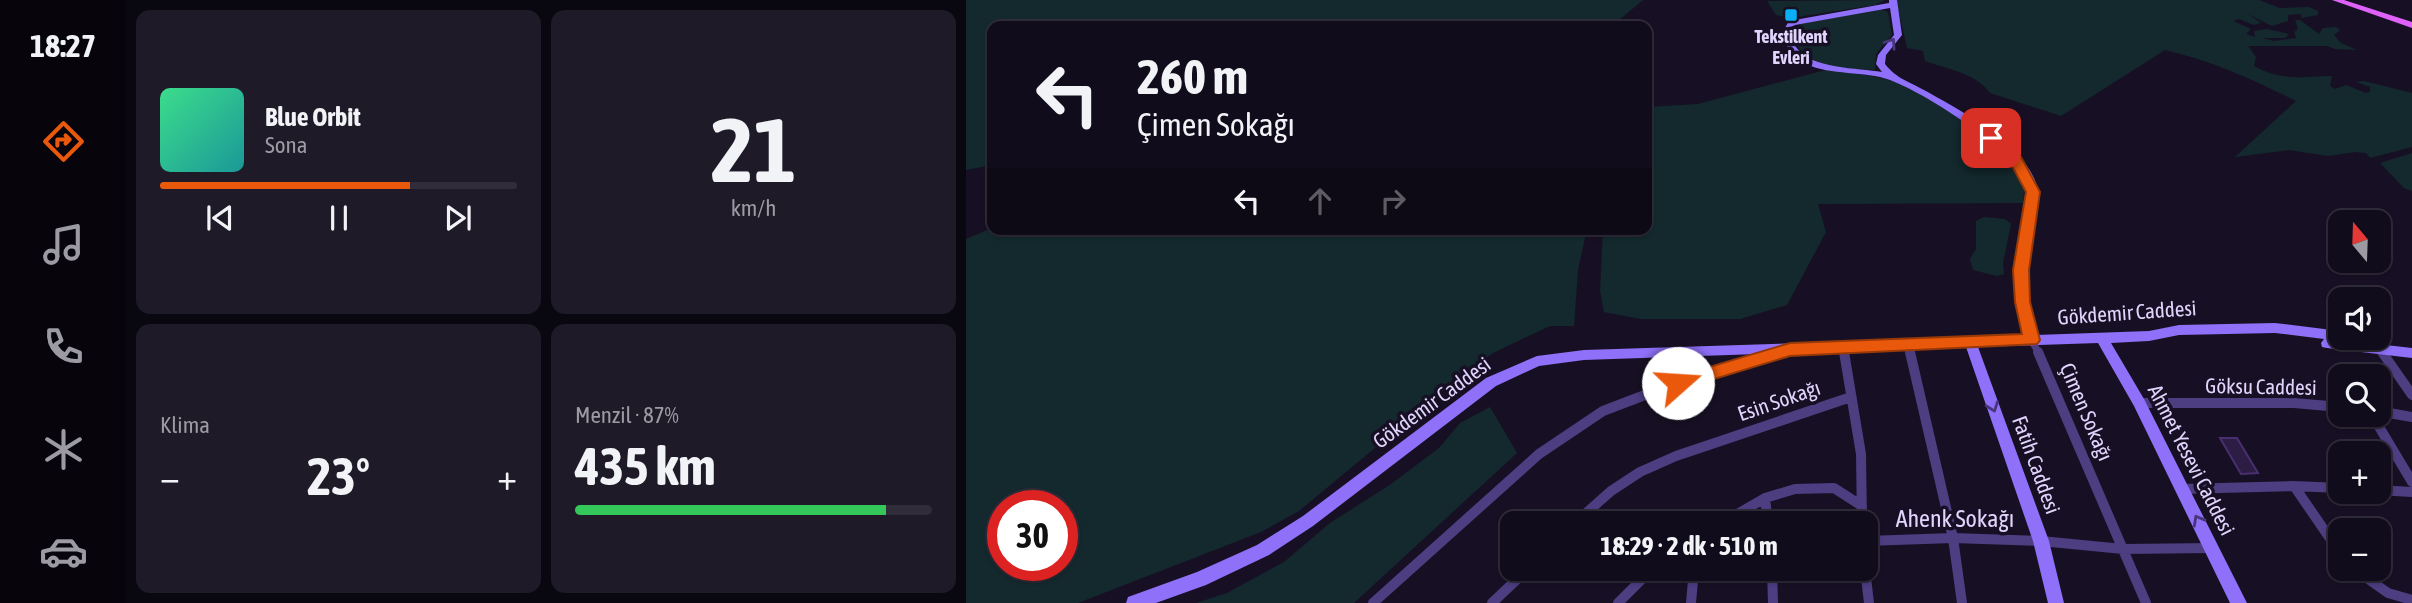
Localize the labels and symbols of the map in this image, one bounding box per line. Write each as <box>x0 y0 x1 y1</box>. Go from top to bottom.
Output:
marker: Tekstilkent Evleri <box>1783 7 1799 23</box>
place label: Tekstilkent Evleri <box>1754 26 1828 68</box>
one-way arrow <box>1883 38 1896 51</box>
pin <box>1961 108 2021 168</box>
north arrow <box>2328 210 2390 273</box>
street label: Gökdemir Caddesi <box>2057 295 2197 329</box>
position arrow <box>1641 346 1715 420</box>
street label: Gökdemir Caddesi <box>1368 352 1495 453</box>
street label: Çimen Sokağı <box>2056 359 2118 464</box>
street label: Göksu Caddesi <box>2205 373 2317 399</box>
street label: Esin Sokağı <box>1734 375 1823 425</box>
street label: Ahmet Yesevi Caddesi <box>2144 380 2240 539</box>
one-way arrow <box>1985 400 1999 412</box>
street label: Fatih Caddesi <box>2008 412 2066 517</box>
speed limit sign: 30 <box>987 490 1078 581</box>
street label: Ahenk Sokağı <box>1896 505 2014 532</box>
one-way arrow <box>2192 515 2206 527</box>

